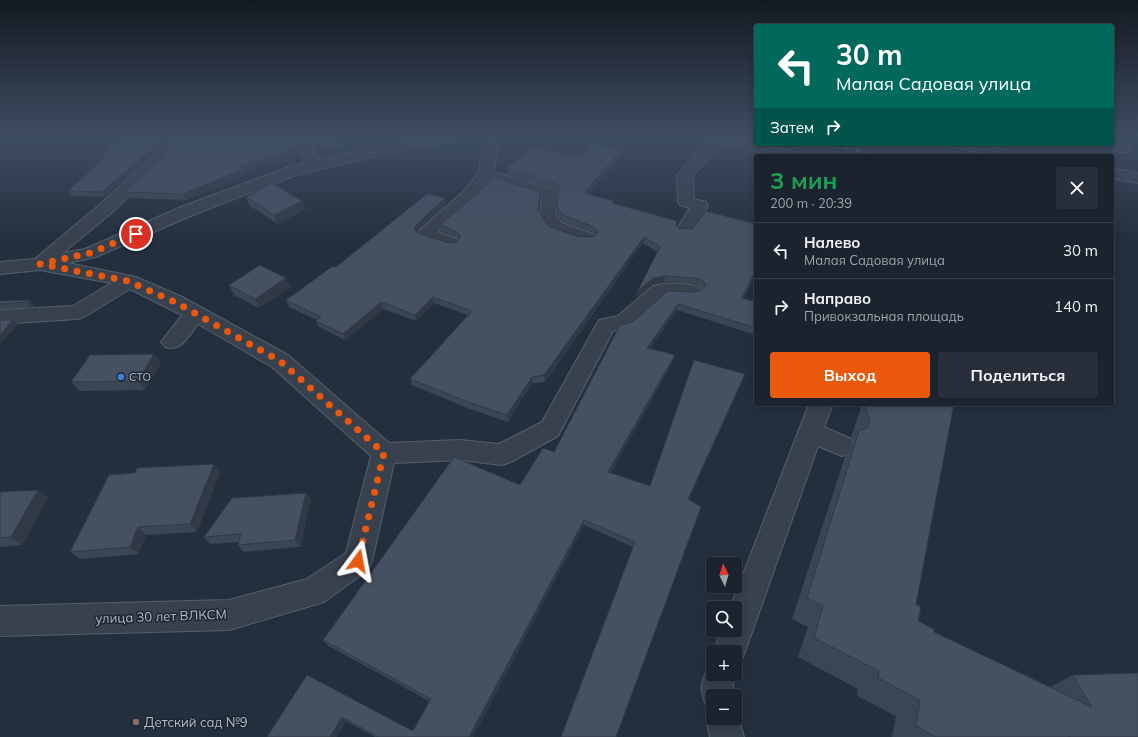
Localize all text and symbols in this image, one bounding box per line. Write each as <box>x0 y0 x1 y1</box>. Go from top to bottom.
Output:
text: 30 m <box>836 37 902 72</box>
icon: left <box>770 40 822 92</box>
text: Малая Садовая улица <box>836 72 1031 95</box>
icon: right <box>822 116 844 138</box>
text: Затем <box>770 118 814 137</box>
text: 3 мин <box>770 165 837 195</box>
button: close <box>1056 167 1098 209</box>
text: 200 m · 20:39 <box>770 195 852 211</box>
pin <box>119 217 153 251</box>
icon: arrive <box>125 223 147 245</box>
text: Налево <box>804 233 860 252</box>
icon: left <box>770 240 792 262</box>
text: 30 m <box>1063 241 1098 260</box>
text: Малая Садовая улица <box>804 252 945 268</box>
text: Направо <box>804 289 871 308</box>
icon: right <box>770 296 792 318</box>
text: 140 m <box>1054 297 1098 316</box>
text: Привокзальная площадь <box>804 308 964 324</box>
button: Выход <box>770 352 930 398</box>
button: Поделиться <box>938 352 1098 398</box>
place label: СТО <box>129 370 151 384</box>
marker: СТО <box>116 372 126 382</box>
position arrow <box>337 540 379 582</box>
north arrow <box>706 557 742 593</box>
map controls <box>706 557 742 725</box>
button: search <box>706 601 742 637</box>
street label: улица 30 лет ВЛКСМ <box>95 606 227 626</box>
button: + <box>706 645 742 681</box>
button: − <box>706 689 742 725</box>
place label: Детский сад №9 <box>144 714 248 730</box>
marker: Детский сад №9 <box>131 717 141 727</box>

